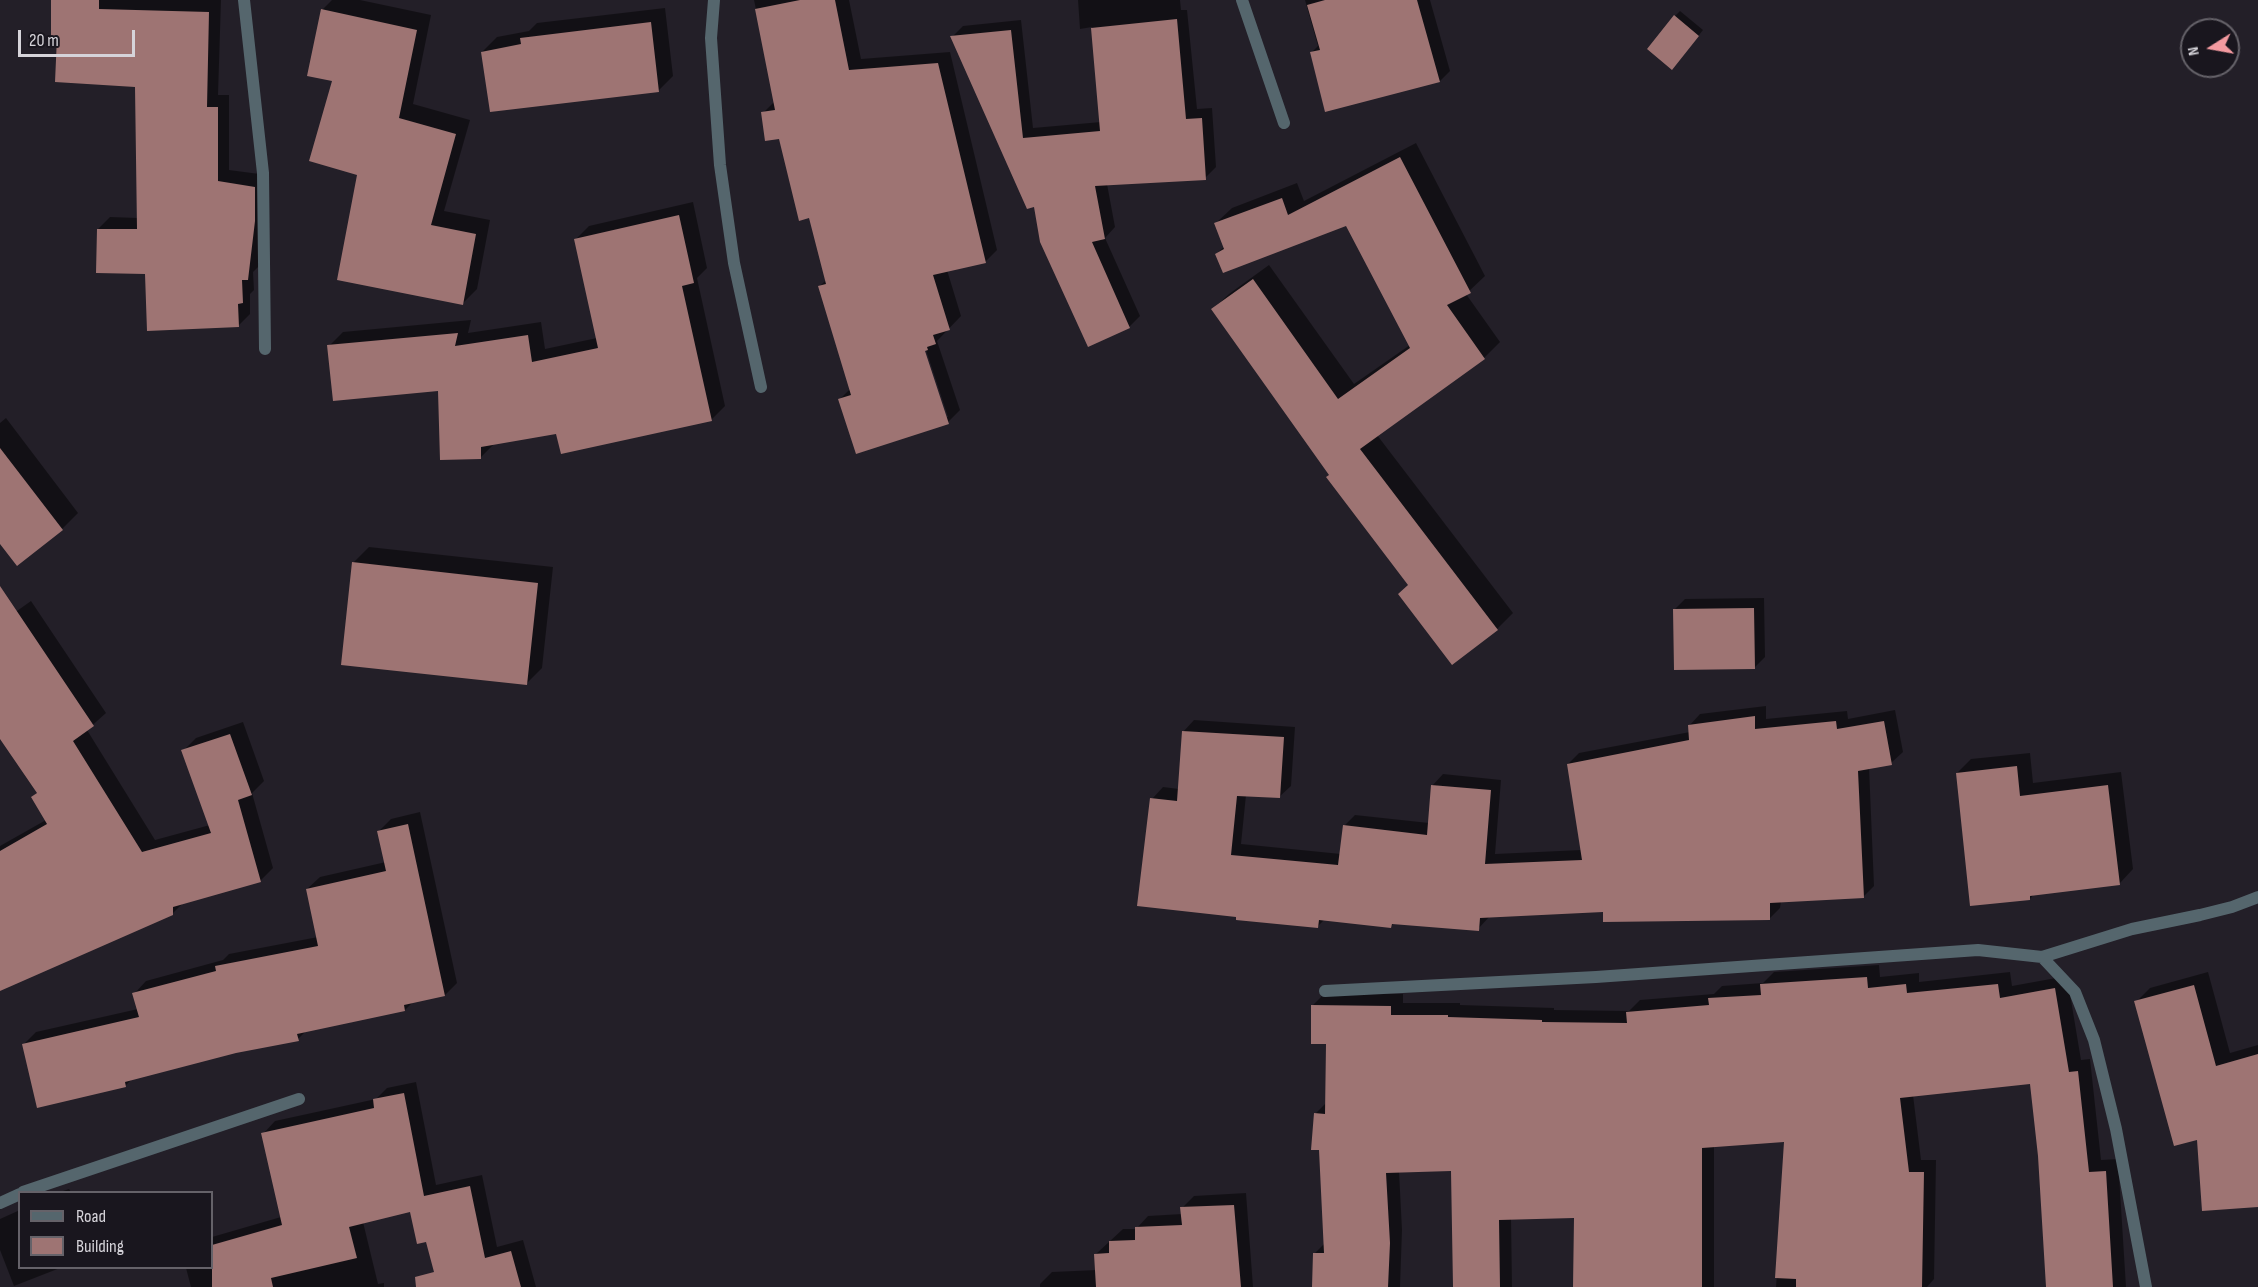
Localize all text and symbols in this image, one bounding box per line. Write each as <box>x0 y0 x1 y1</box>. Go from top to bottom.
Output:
scale bar <box>21 18 138 56</box>
north arrow <box>2180 18 2240 78</box>
text: 20 m <box>29 30 59 51</box>
text: N <box>2184 45 2204 57</box>
legend <box>18 1191 213 1269</box>
text: Road <box>76 1206 106 1227</box>
text: Building <box>76 1236 124 1257</box>

